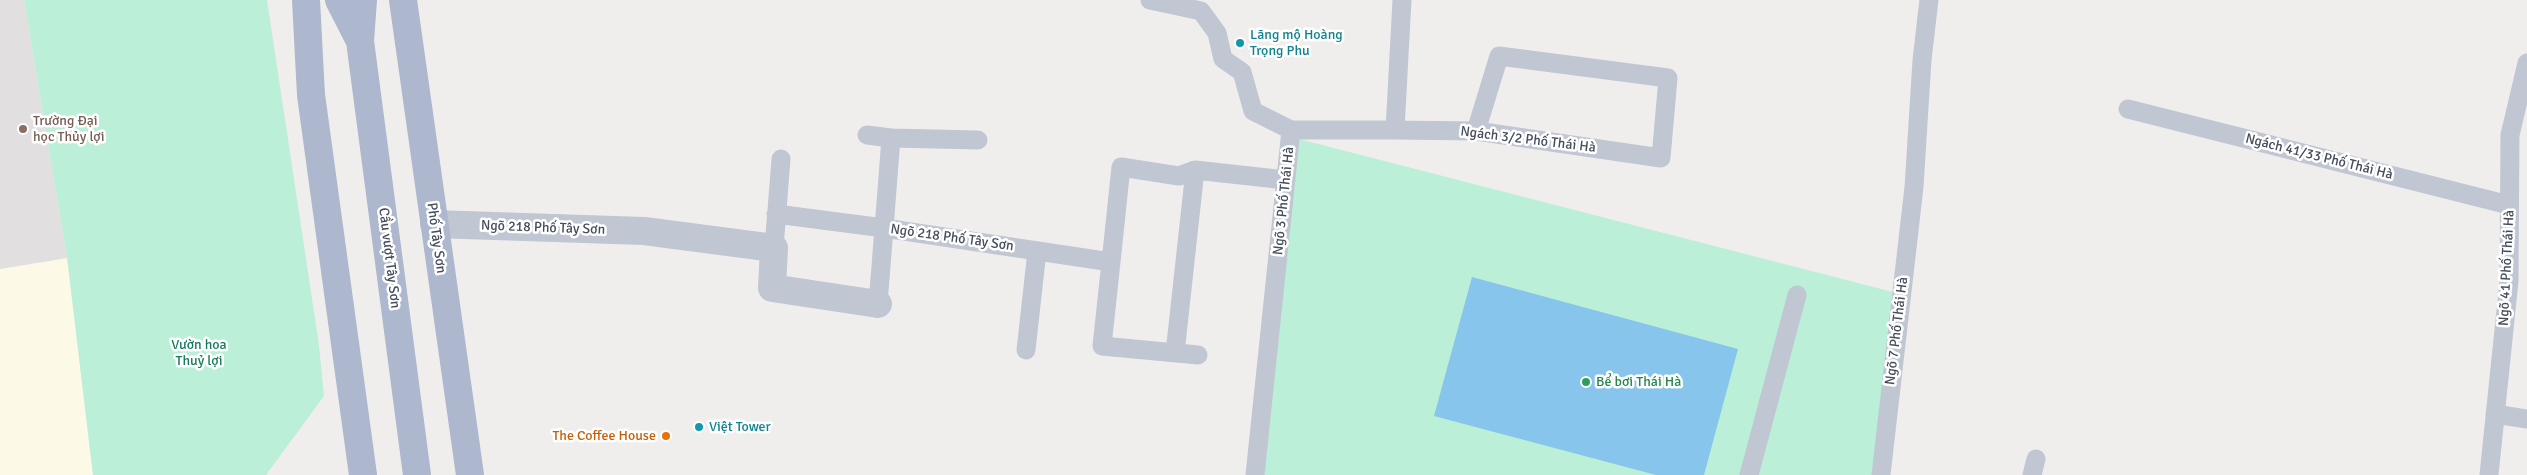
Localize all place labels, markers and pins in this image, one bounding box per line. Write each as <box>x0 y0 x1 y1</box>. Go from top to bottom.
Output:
place label: Lăng mộ Hoàng Trọng Phu <box>1250 27 1343 59</box>
marker: Lăng mộ Hoàng Trọng Phu <box>1234 37 1246 49</box>
place label: Trường Đại học Thủy lợi <box>33 113 105 146</box>
marker: Trường Đại học Thủy lợi <box>17 123 29 135</box>
place label: Bể bơi Thái Hà <box>1596 374 1681 390</box>
marker: Bể bơi Thái Hà <box>1580 376 1592 388</box>
place label: Việt Tower <box>709 419 771 435</box>
marker: Việt Tower <box>693 421 705 433</box>
place label: The Coffee House <box>552 428 656 444</box>
marker: The Coffee House <box>660 430 672 442</box>

